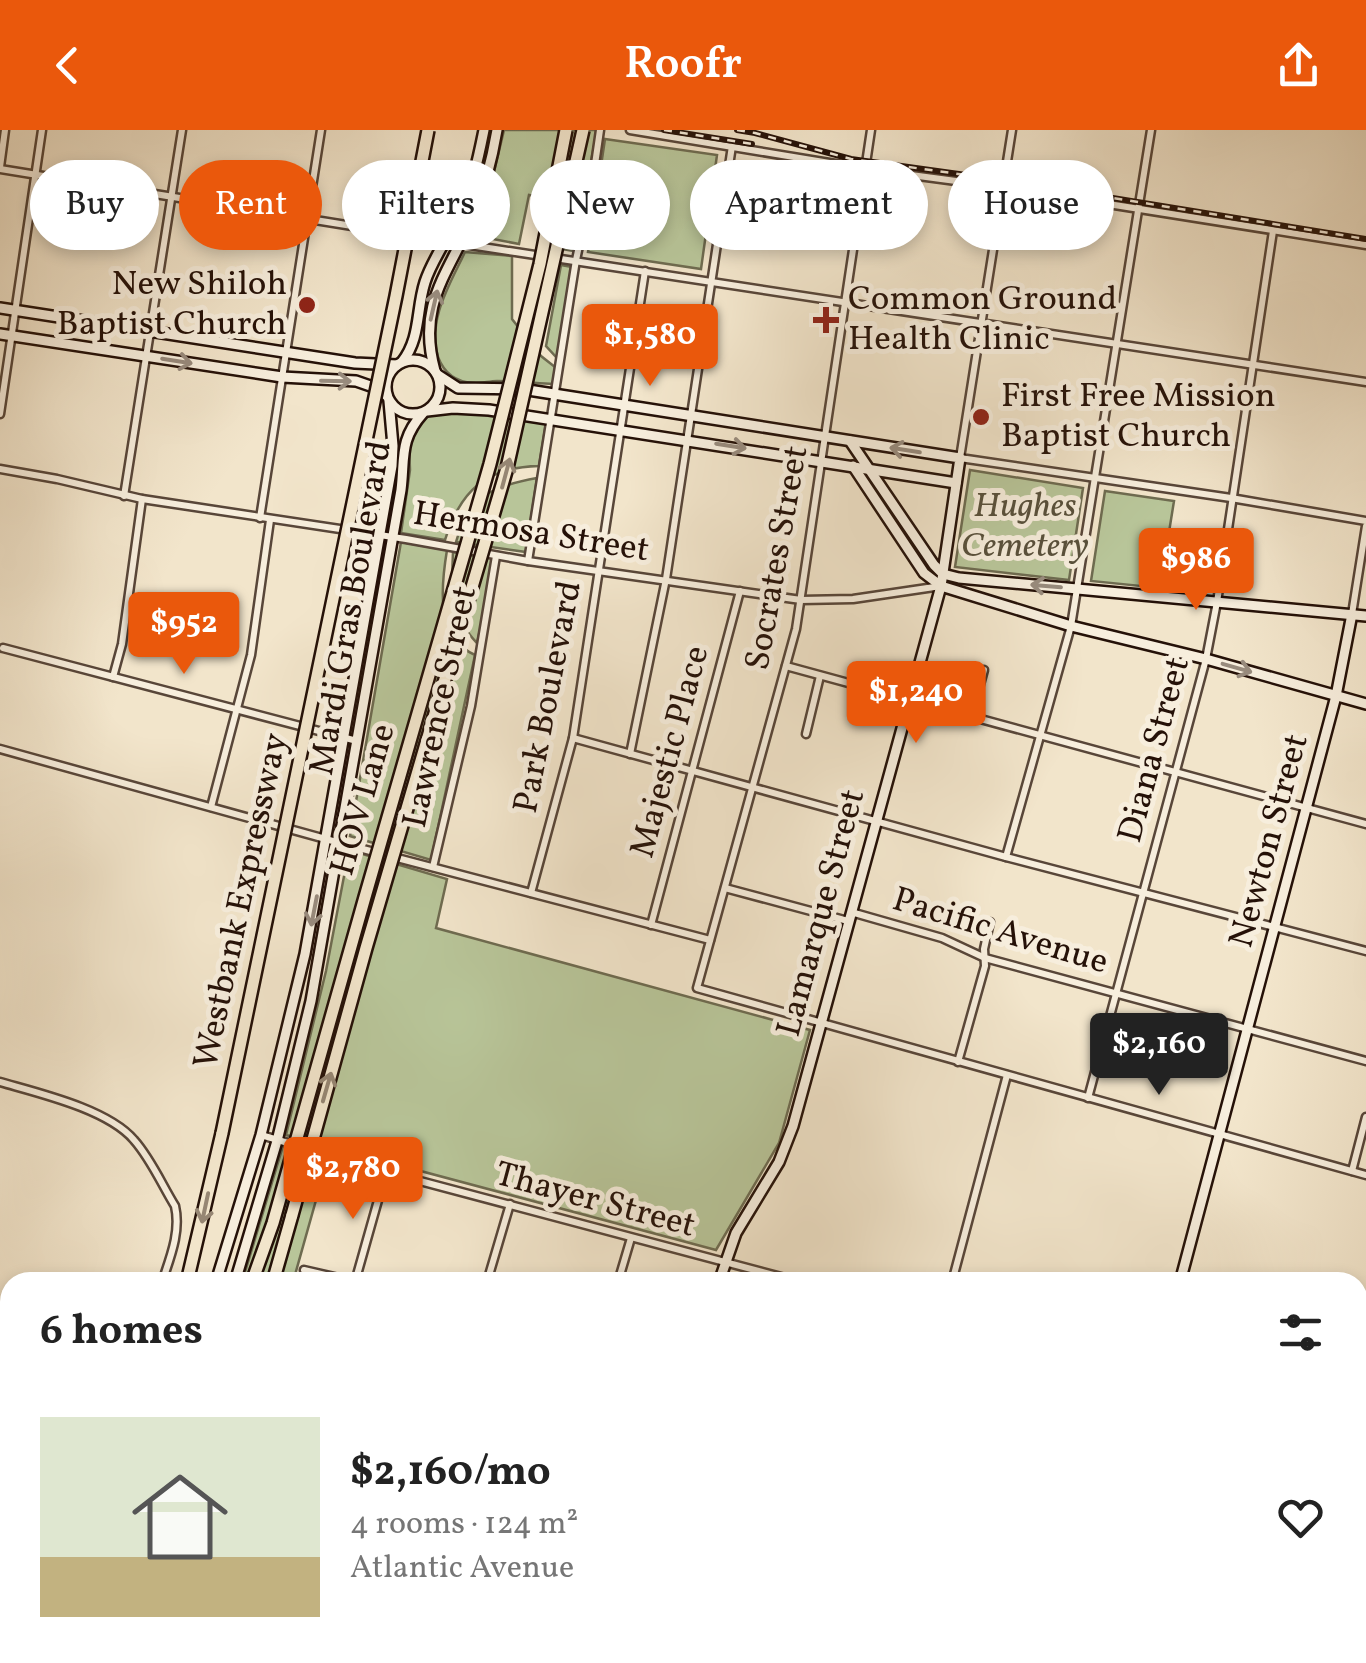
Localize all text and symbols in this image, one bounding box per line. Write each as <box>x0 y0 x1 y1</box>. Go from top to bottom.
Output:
text: Roofr <box>624 34 742 97</box>
icon: back <box>40 38 95 93</box>
icon: share <box>1271 38 1326 93</box>
chip: Buy <box>30 160 159 250</box>
chip: Rent <box>179 160 322 250</box>
chip: Filters <box>342 160 510 250</box>
chip: New <box>530 160 670 250</box>
chip: Apartment <box>690 160 928 250</box>
chip: House <box>948 160 1114 250</box>
place label: New Shiloh Baptist Church <box>57 261 287 349</box>
place label: Common Ground Health Clinic <box>848 276 1117 364</box>
one-way arrow <box>426 290 444 322</box>
marker: New Shiloh Baptist Church <box>296 294 318 316</box>
pin: $1,580 <box>569 304 731 389</box>
marker: Common Ground Health Clinic <box>813 307 839 333</box>
text: $1,580 <box>604 314 696 358</box>
one-way arrow <box>161 353 193 371</box>
one-way arrow <box>320 371 352 390</box>
place label: First Free Mission Baptist Church <box>1001 373 1276 461</box>
marker: First Free Mission Baptist Church <box>970 406 992 428</box>
street label: Mardi Gras Boulevard <box>299 437 405 779</box>
one-way arrow <box>715 438 747 456</box>
one-way arrow <box>889 440 922 458</box>
street label: Socrates Street <box>735 442 821 674</box>
one-way arrow <box>497 458 516 489</box>
park label: Hughes Cemetery <box>961 483 1089 571</box>
street label: Hermosa Street <box>410 491 652 575</box>
pin: $986 <box>1137 528 1255 613</box>
text: $986 <box>1161 538 1231 582</box>
one-way arrow <box>1030 576 1063 595</box>
street label: Park Boulevard <box>503 577 595 817</box>
street label: Lawrence Street <box>392 582 490 832</box>
pin: $952 <box>125 592 243 677</box>
text: $952 <box>150 602 218 646</box>
street label: Majestic Place <box>620 641 722 863</box>
street label: Diana Street <box>1107 652 1203 848</box>
one-way arrow <box>1220 660 1252 678</box>
pin: $1,240 <box>835 661 997 746</box>
text: $1,240 <box>869 671 963 715</box>
street label: HOV Lane <box>319 719 409 881</box>
street label: Westbank Expressway <box>183 729 301 1073</box>
street label: Newton Street <box>1218 729 1322 953</box>
street label: Lamarque Street <box>766 784 878 1042</box>
street label: Pacific Avenue <box>886 876 1114 988</box>
one-way arrow <box>303 895 322 927</box>
pin: $2,160 <box>1078 1013 1240 1098</box>
text: $2,160 <box>1112 1023 1206 1067</box>
one-way arrow <box>319 1072 338 1104</box>
pin: $2,780 <box>272 1137 434 1222</box>
text: $2,780 <box>306 1147 400 1191</box>
street label: Thayer Street <box>489 1151 701 1251</box>
one-way arrow <box>195 1191 214 1223</box>
text: 6 homes <box>40 1303 203 1362</box>
icon: filters <box>1273 1305 1328 1360</box>
text: $2,160/mo <box>350 1444 551 1503</box>
icon: home <box>120 1457 240 1577</box>
icon: heart <box>1273 1490 1328 1545</box>
text: 4 rooms · 124 m² <box>350 1503 578 1547</box>
text: Atlantic Avenue <box>350 1547 574 1591</box>

